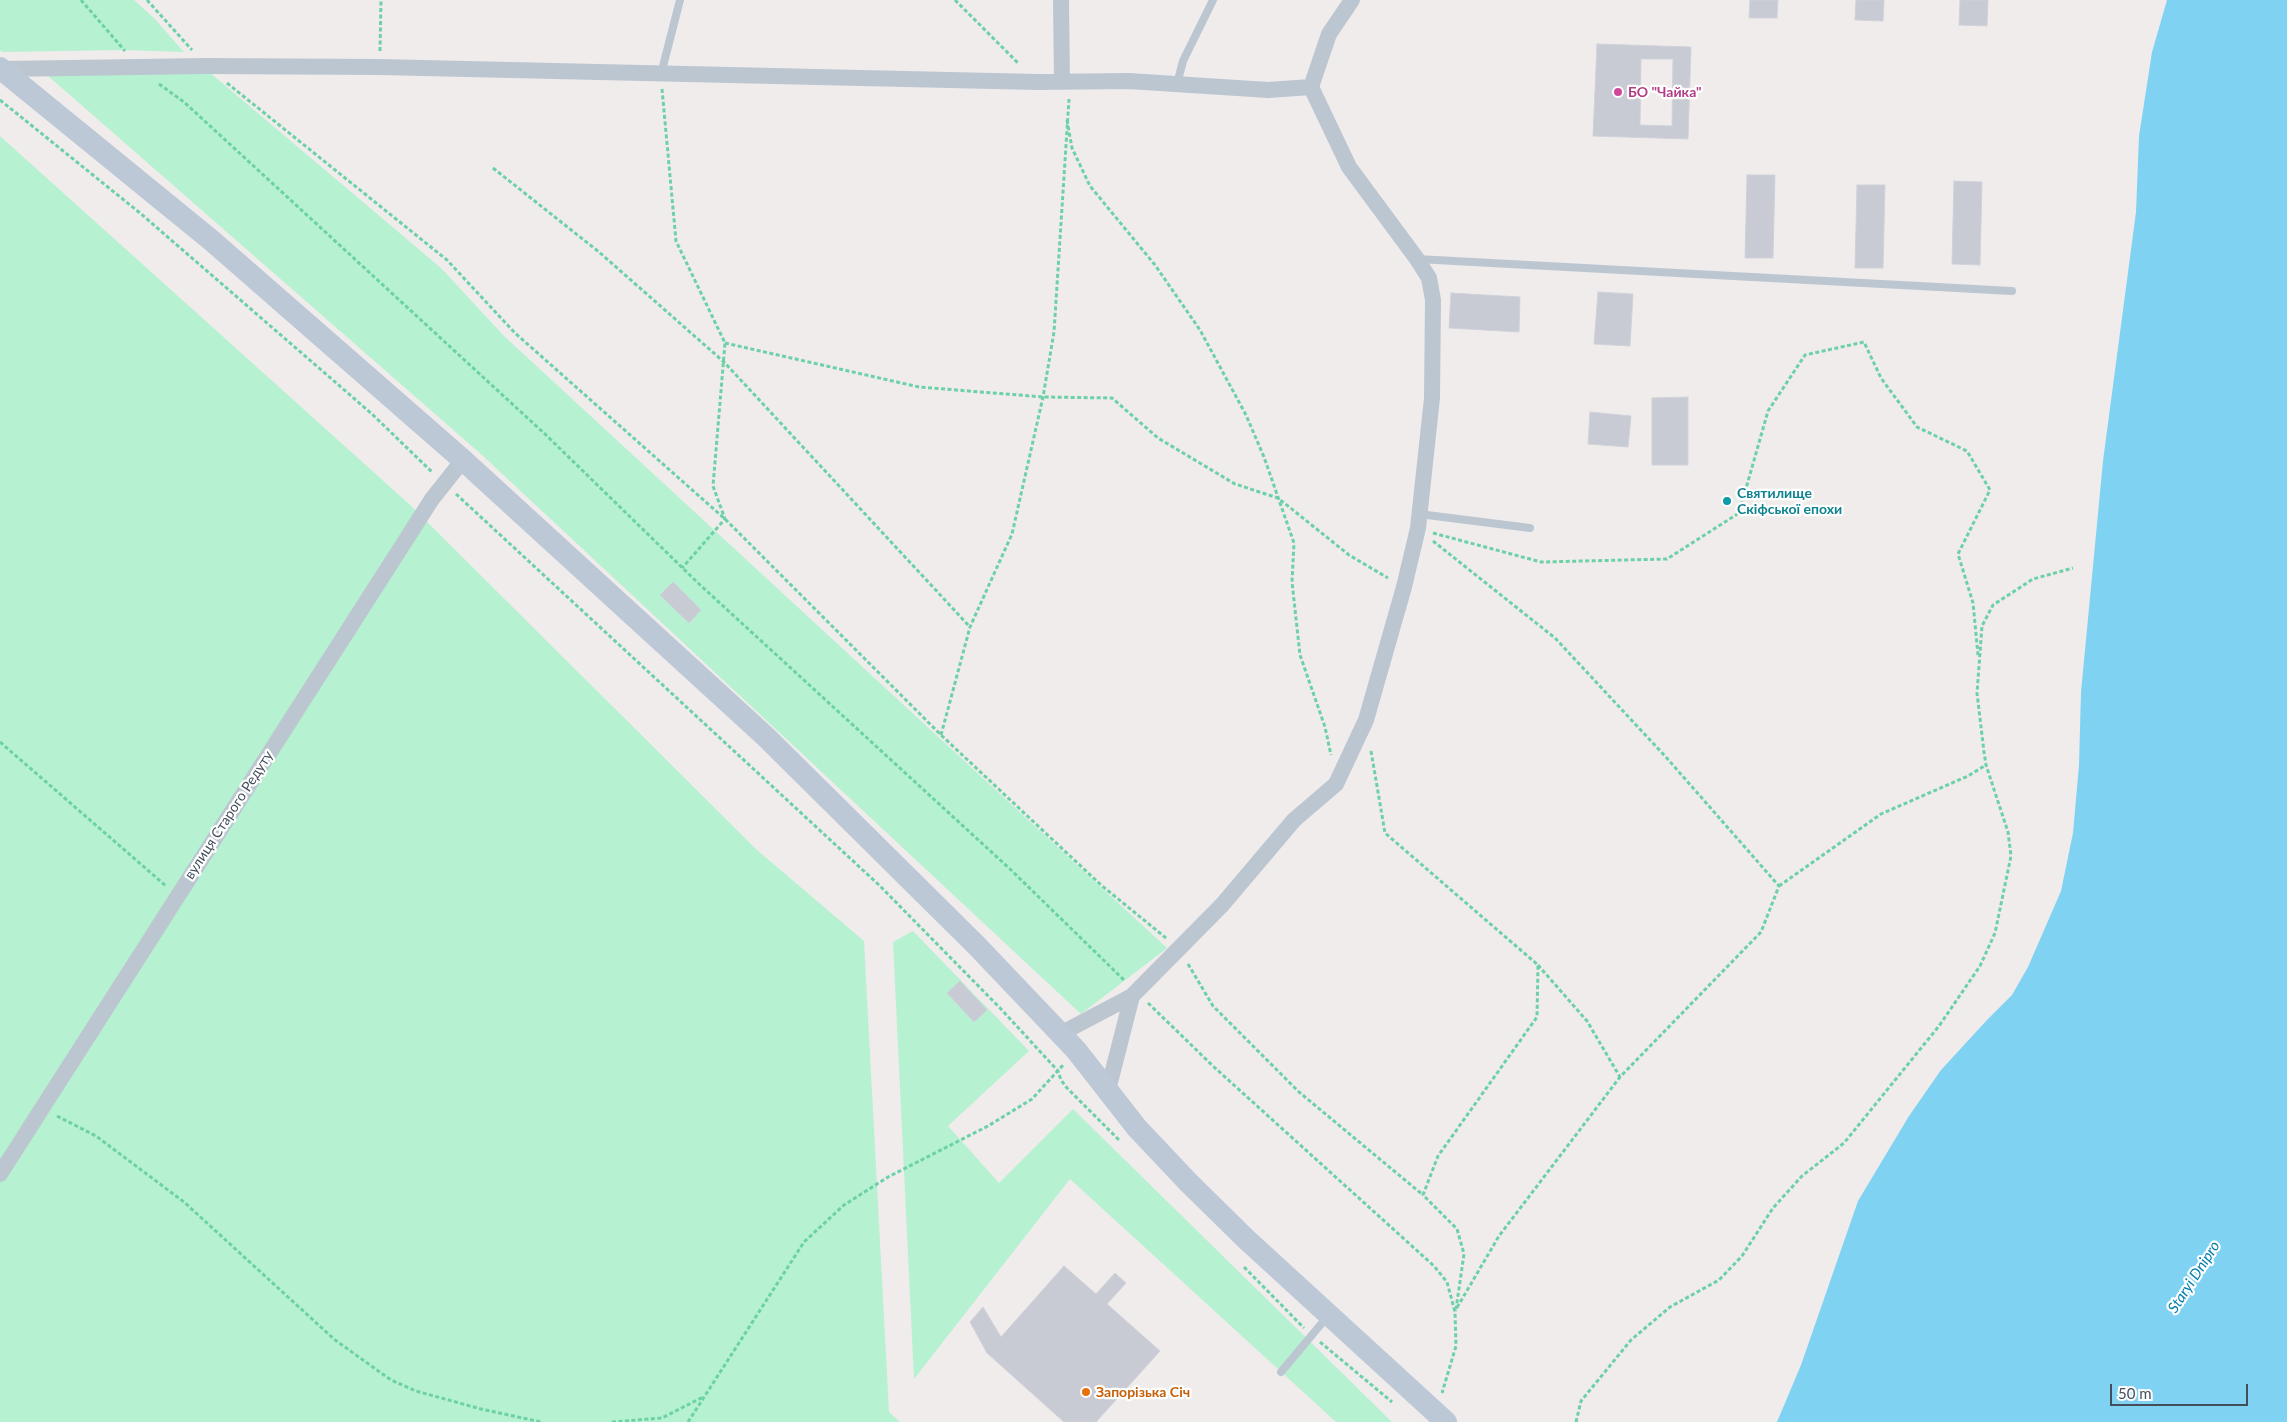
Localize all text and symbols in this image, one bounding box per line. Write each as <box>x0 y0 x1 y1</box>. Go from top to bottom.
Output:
place label: БО "Чайка" <box>1628 84 1702 100</box>
marker: БО "Чайка" <box>1612 86 1624 98</box>
place label: Святилище Скіфської епохи <box>1737 485 1842 518</box>
marker: Святилище Скіфської епохи <box>1721 495 1733 507</box>
street label: вулиця Старого Редуту <box>181 748 277 882</box>
water label: Staryi Dnipro <box>2164 1238 2224 1316</box>
scale bar <box>2112 1374 2250 1406</box>
place label: Запорізька Січ <box>1096 1384 1190 1400</box>
text: 50 m <box>2118 1384 2152 1402</box>
marker: Запорізька Січ <box>1080 1386 1092 1398</box>

